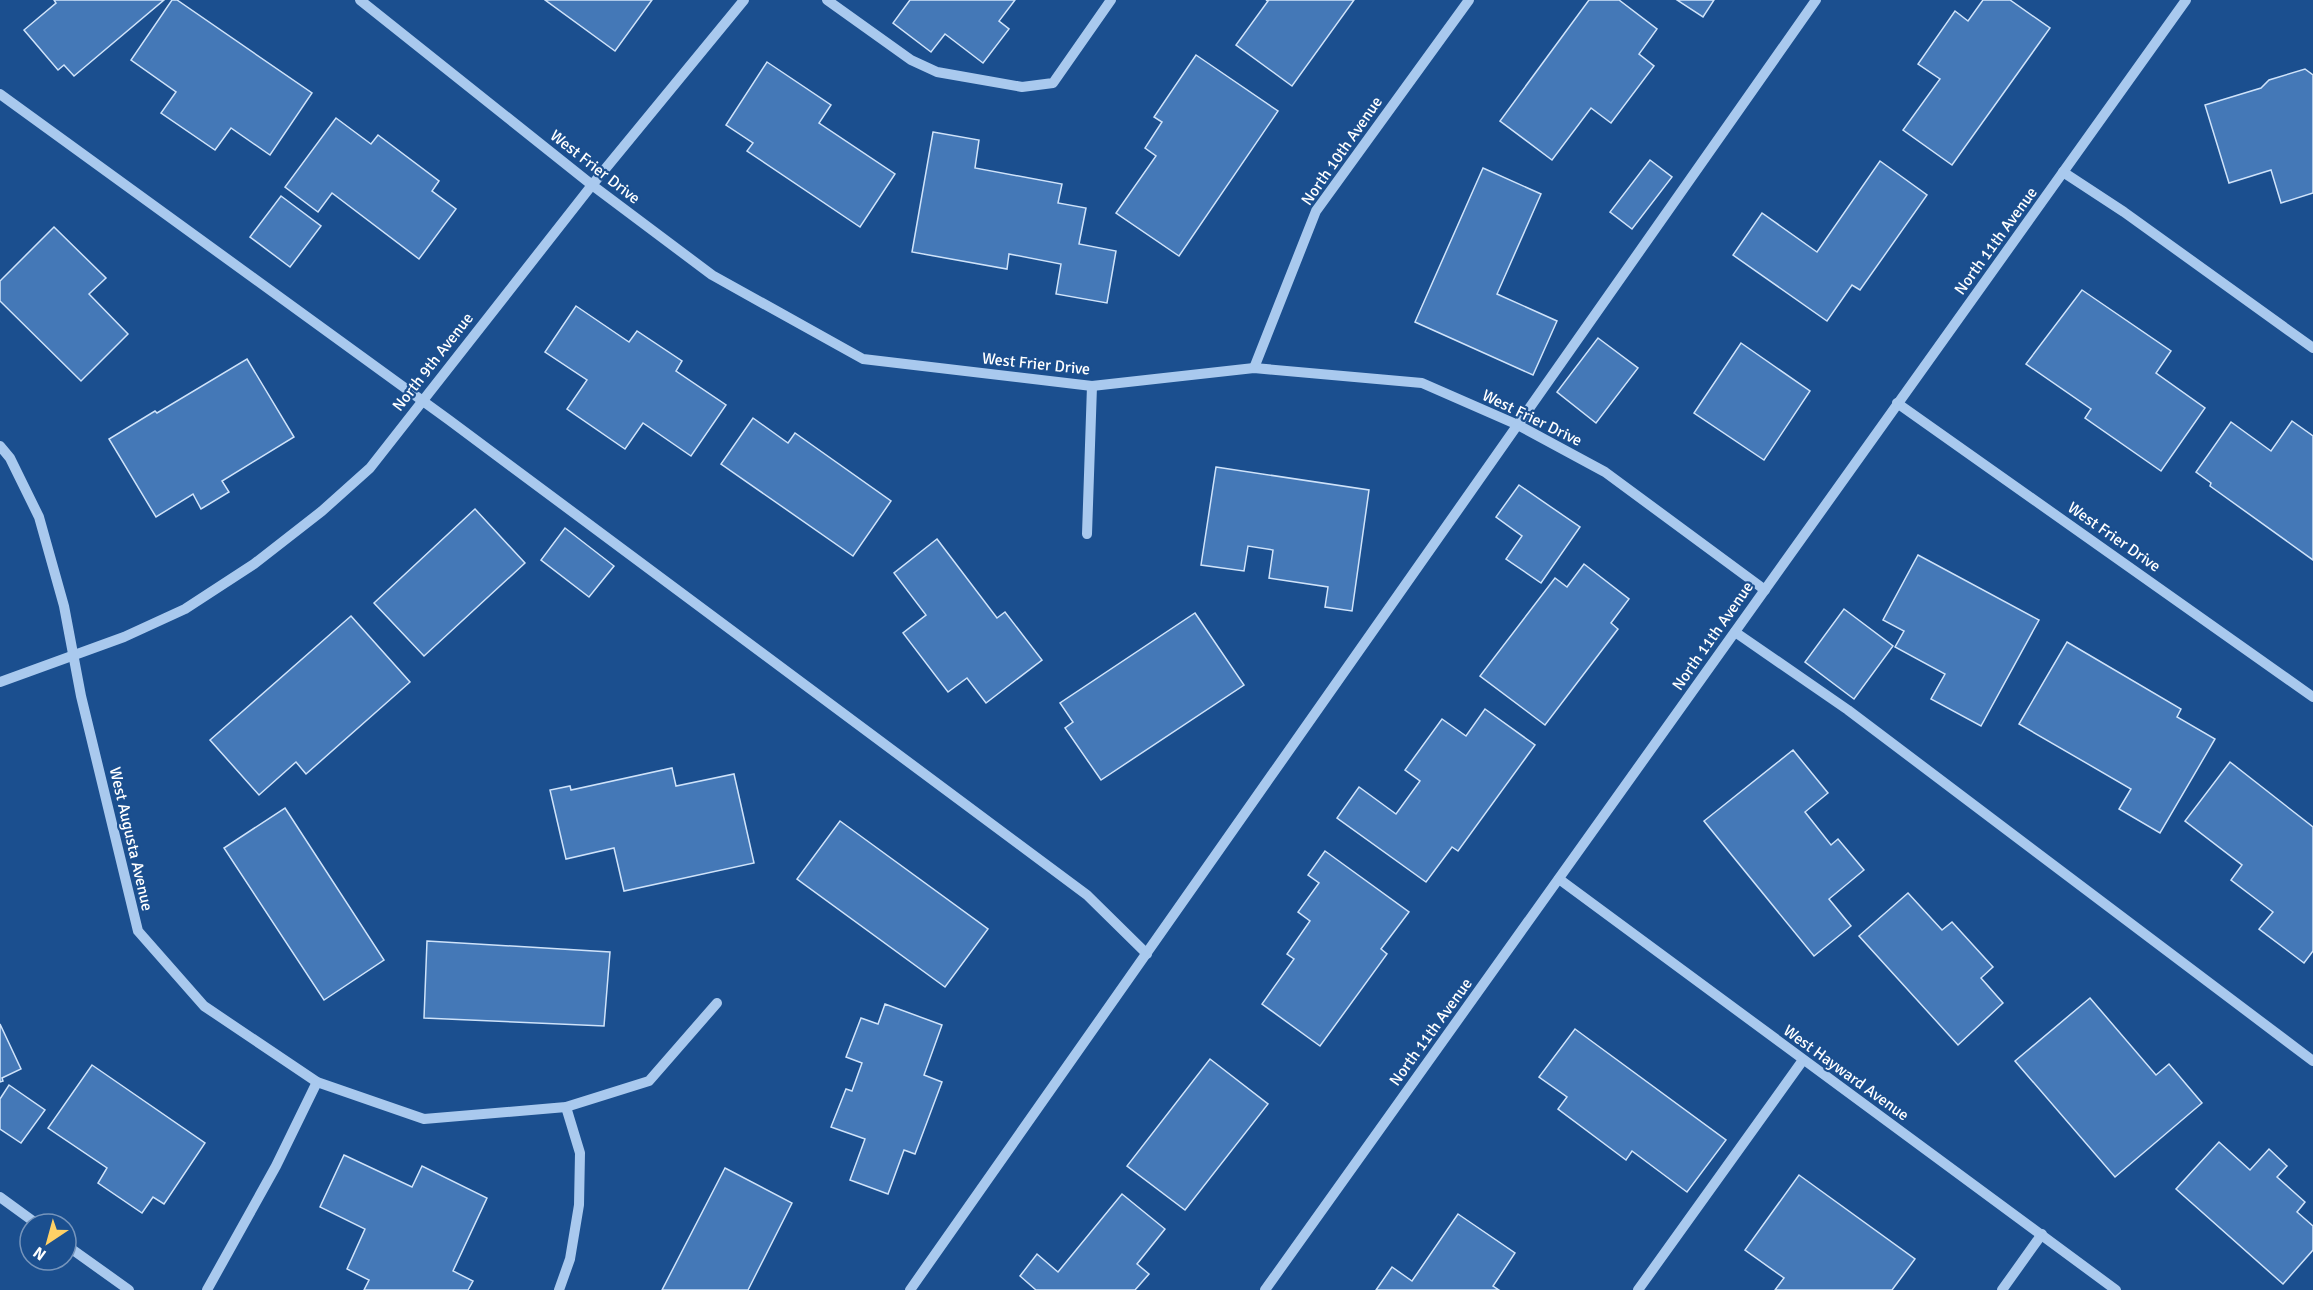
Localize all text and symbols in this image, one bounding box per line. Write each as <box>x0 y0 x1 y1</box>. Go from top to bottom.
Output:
street label: North 10th Avenue <box>1297 93 1387 209</box>
street label: West Frier Drive <box>546 126 644 208</box>
street label: North 11th Avenue <box>1950 183 2042 299</box>
street label: North 9th Avenue <box>388 309 478 415</box>
street label: West Frier Drive <box>981 348 1091 380</box>
street label: West Frier Drive <box>1479 385 1585 451</box>
street label: West Frier Drive <box>2064 498 2164 576</box>
street label: North 11th Avenue <box>1668 578 1758 694</box>
street label: West Augusta Avenue <box>105 765 157 913</box>
street label: North 11th Avenue <box>1385 974 1477 1090</box>
street label: West Hayward Avenue <box>1779 1021 1913 1125</box>
north arrow <box>18 1212 78 1272</box>
text: N <box>29 1242 50 1265</box>

